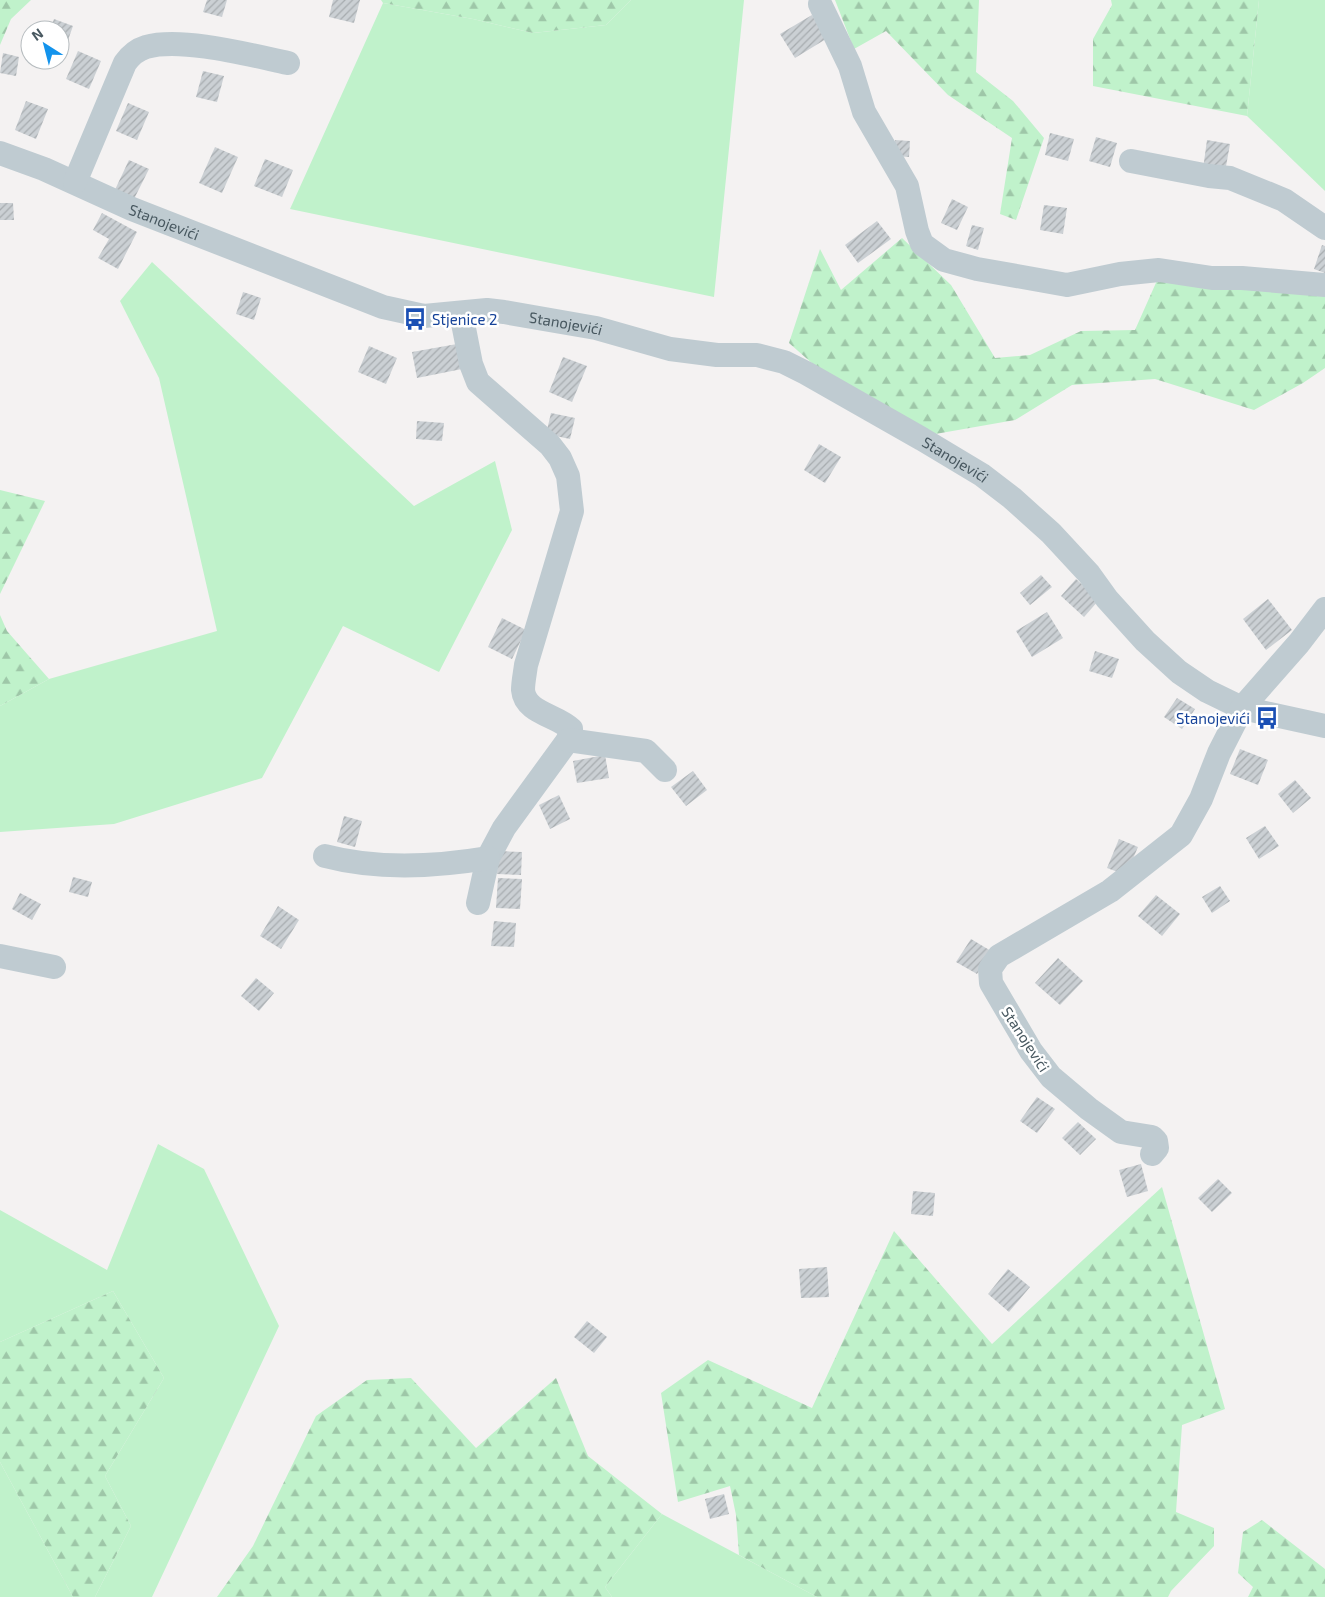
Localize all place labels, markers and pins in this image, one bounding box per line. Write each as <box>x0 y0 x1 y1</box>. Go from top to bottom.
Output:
bus stop icon: Stjenice 2 <box>402 306 428 332</box>
place label: Stjenice 2 <box>432 310 497 329</box>
bus stop icon: Stanojevići <box>1254 705 1280 731</box>
place label: Stanojevići <box>1176 709 1250 728</box>

